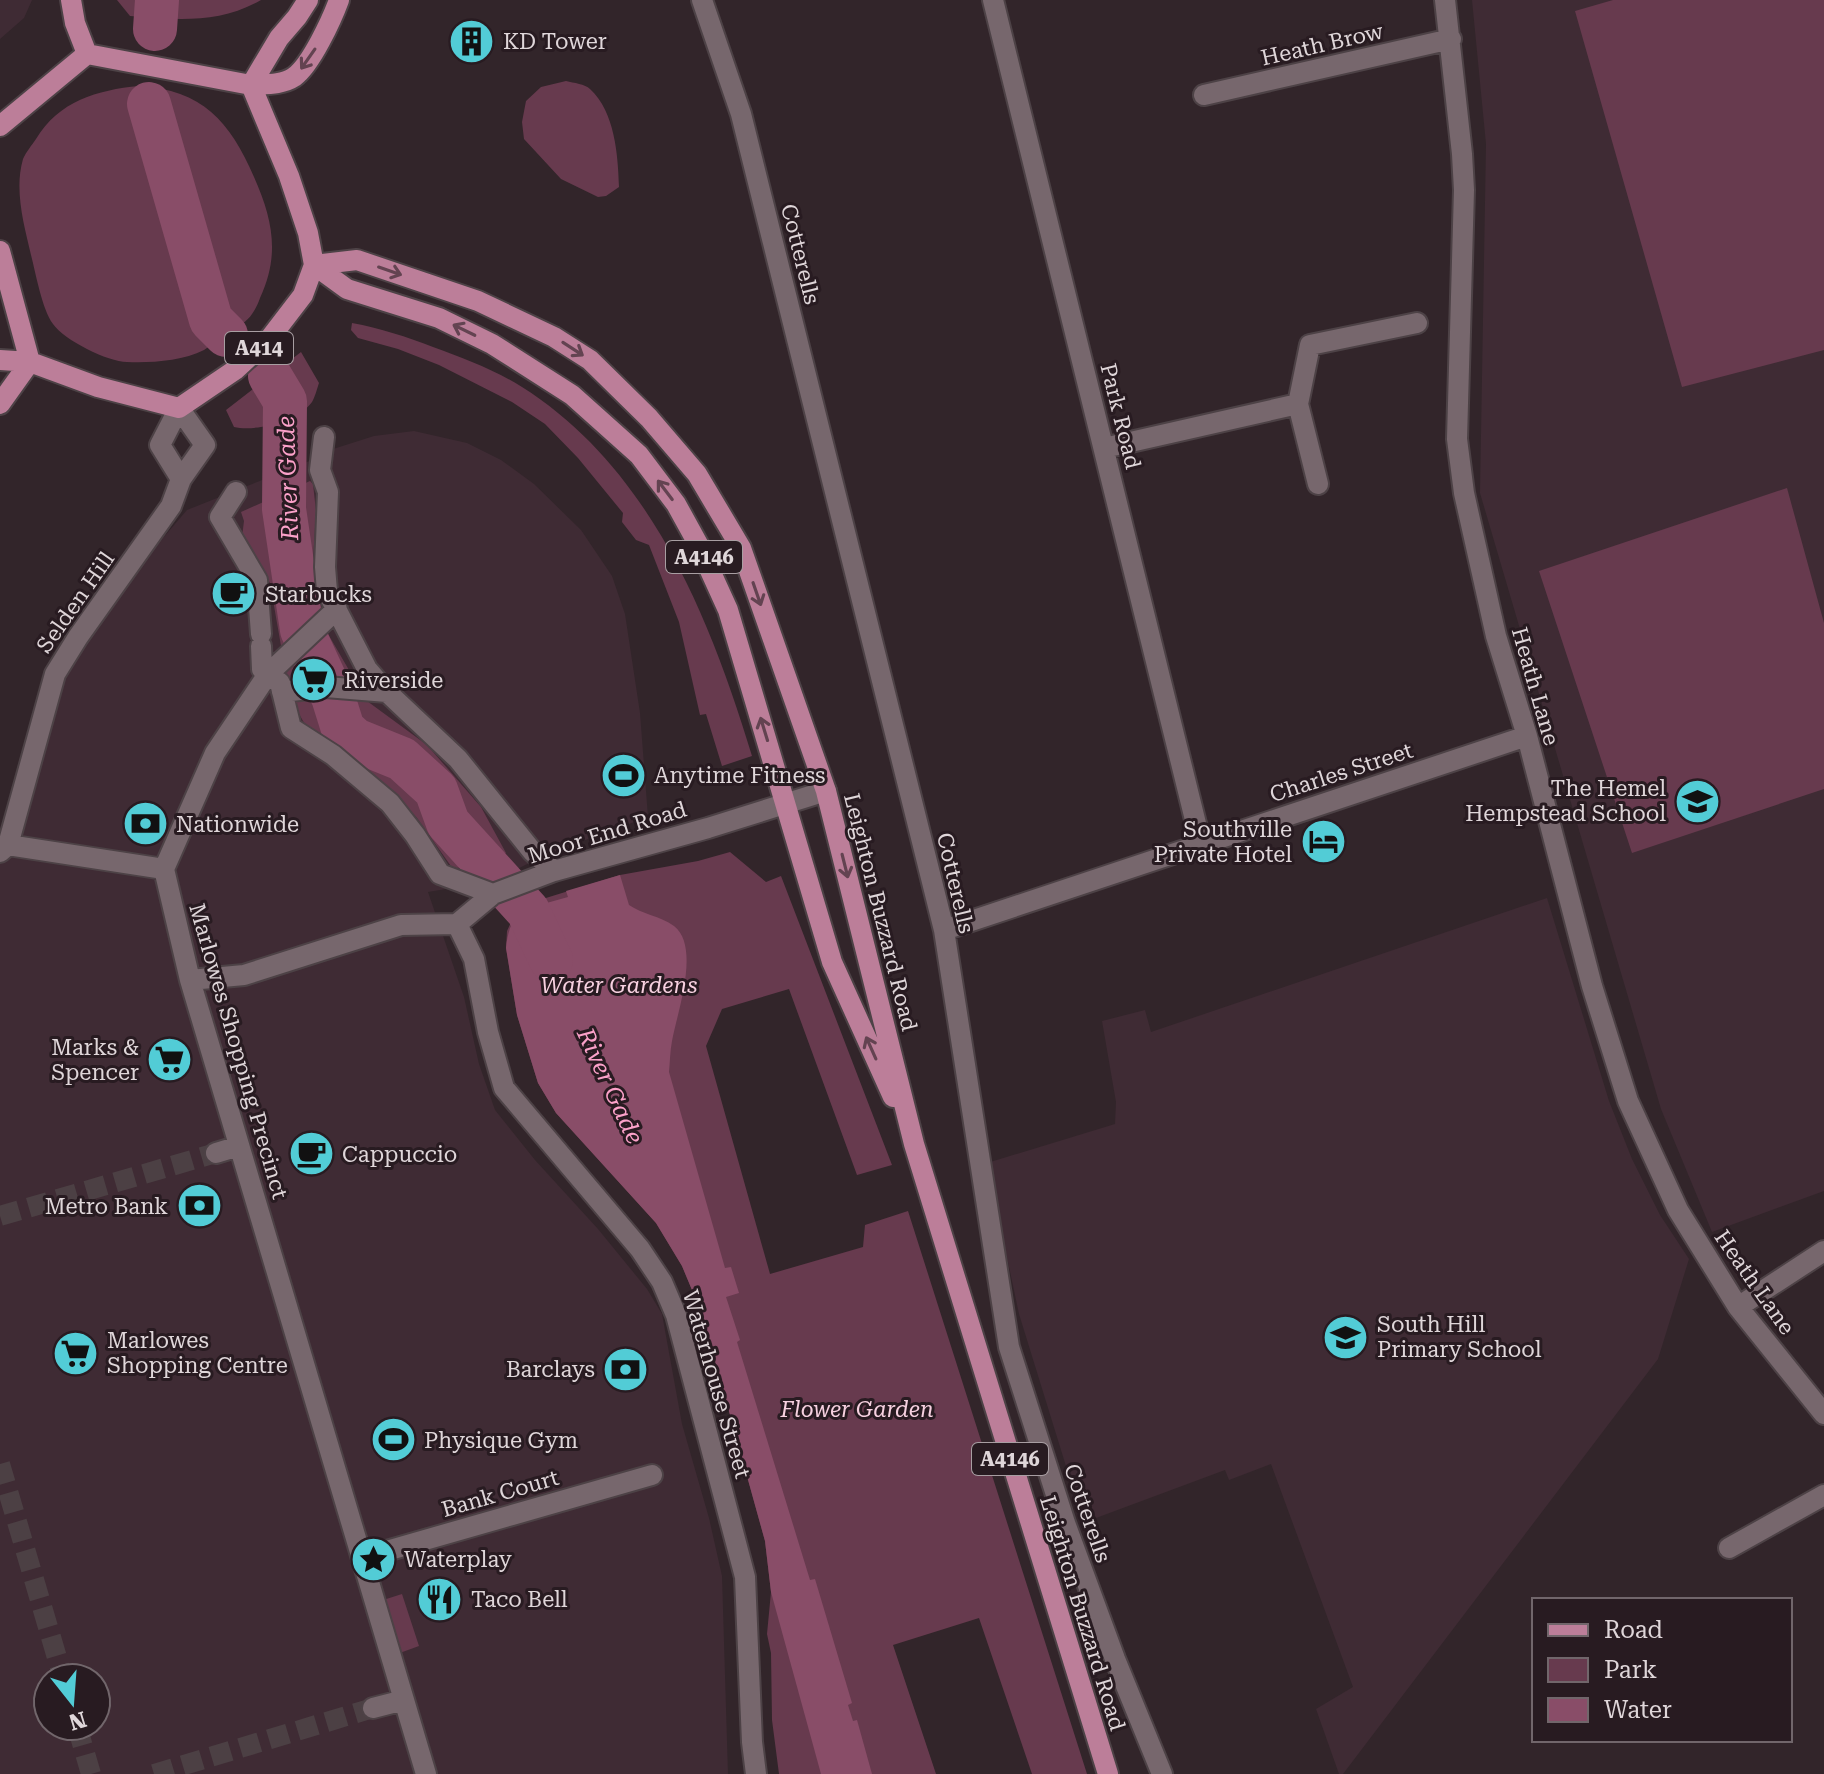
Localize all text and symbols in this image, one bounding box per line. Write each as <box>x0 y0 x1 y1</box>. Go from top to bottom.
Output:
building icon: KD Tower <box>448 17 496 65</box>
street label: Heath Brow <box>1259 18 1386 71</box>
place label: KD Tower <box>503 29 607 54</box>
one-way arrow <box>300 47 316 69</box>
street label: Cotterells <box>776 201 825 307</box>
one-way arrow <box>377 264 402 279</box>
one-way arrow <box>452 322 476 337</box>
road number: A414 <box>225 332 293 364</box>
one-way arrow <box>561 341 583 357</box>
street label: Park Road <box>1095 361 1146 472</box>
water label: River Gade <box>272 415 304 542</box>
one-way arrow <box>657 480 674 501</box>
road number: A4146 <box>666 541 742 573</box>
street label: Selden Hill <box>31 547 119 658</box>
cafe icon: Starbucks <box>210 570 258 618</box>
one-way arrow <box>750 581 765 606</box>
place label: Starbucks <box>265 582 372 607</box>
street label: Heath Lane <box>1507 624 1564 748</box>
supermarket icon: Riverside <box>289 656 337 704</box>
place label: Riverside <box>344 668 443 693</box>
one-way arrow <box>756 717 770 742</box>
street label: Charles Street <box>1266 738 1416 807</box>
sports icon: Anytime Fitness <box>599 751 647 799</box>
place label: Anytime Fitness <box>654 763 825 788</box>
place label: The Hemel Hempstead School <box>1465 776 1666 826</box>
school or university icon: The Hemel Hempstead School <box>1673 777 1721 825</box>
street label: Leighton Buzzard Road <box>839 791 922 1034</box>
street label: Moor End Road <box>525 796 689 868</box>
bank icon: Nationwide <box>121 800 169 848</box>
place label: Nationwide <box>176 812 299 837</box>
place label: Southville Private Hotel <box>1154 817 1292 867</box>
hotel icon: Southville Private Hotel <box>1299 818 1347 866</box>
street label: Cotterells <box>932 830 979 936</box>
one-way arrow <box>838 853 853 879</box>
street label: Marlowes Shopping Precinct <box>184 901 293 1202</box>
park label: Water Gardens <box>540 973 698 998</box>
water label: River Gade <box>571 1023 649 1148</box>
place label: Marks & Spencer <box>51 1035 139 1085</box>
supermarket icon: Marks & Spencer <box>146 1036 194 1084</box>
one-way arrow <box>862 1036 877 1060</box>
cafe icon: Cappuccio <box>287 1130 335 1178</box>
place label: Cappuccio <box>342 1142 457 1167</box>
bank icon: Metro Bank <box>175 1182 223 1230</box>
place label: Metro Bank <box>45 1194 168 1219</box>
street label: Heath Lane <box>1709 1225 1800 1339</box>
street label: Waterhouse Street <box>678 1287 755 1481</box>
place label: South Hill Primary School <box>1377 1312 1542 1362</box>
school or university icon: South Hill Primary School <box>1322 1313 1370 1361</box>
place label: Marlowes Shopping Centre <box>107 1328 288 1378</box>
supermarket icon: Marlowes Shopping Centre <box>52 1329 100 1377</box>
bank icon: Barclays <box>602 1345 650 1393</box>
place label: Barclays <box>506 1357 595 1382</box>
park label: Flower Garden <box>780 1397 934 1422</box>
sports icon: Physique Gym <box>369 1416 417 1464</box>
place label: Physique Gym <box>424 1428 578 1453</box>
road number: A4146 <box>972 1443 1048 1475</box>
street label: Cotterells <box>1059 1461 1116 1566</box>
street label: Bank Court <box>439 1465 562 1522</box>
street label: Leighton Buzzard Road <box>1035 1493 1130 1734</box>
place icon: Waterplay <box>349 1535 397 1583</box>
place label: Waterplay <box>404 1547 512 1572</box>
restaurant icon: Taco Bell <box>416 1575 464 1623</box>
place label: Taco Bell <box>471 1587 568 1612</box>
legend <box>1532 1598 1792 1742</box>
text: Road <box>1604 1616 1663 1644</box>
text: Park <box>1604 1656 1657 1684</box>
north arrow <box>32 1662 112 1742</box>
text: Water <box>1604 1696 1672 1724</box>
text: N <box>66 1706 89 1735</box>

